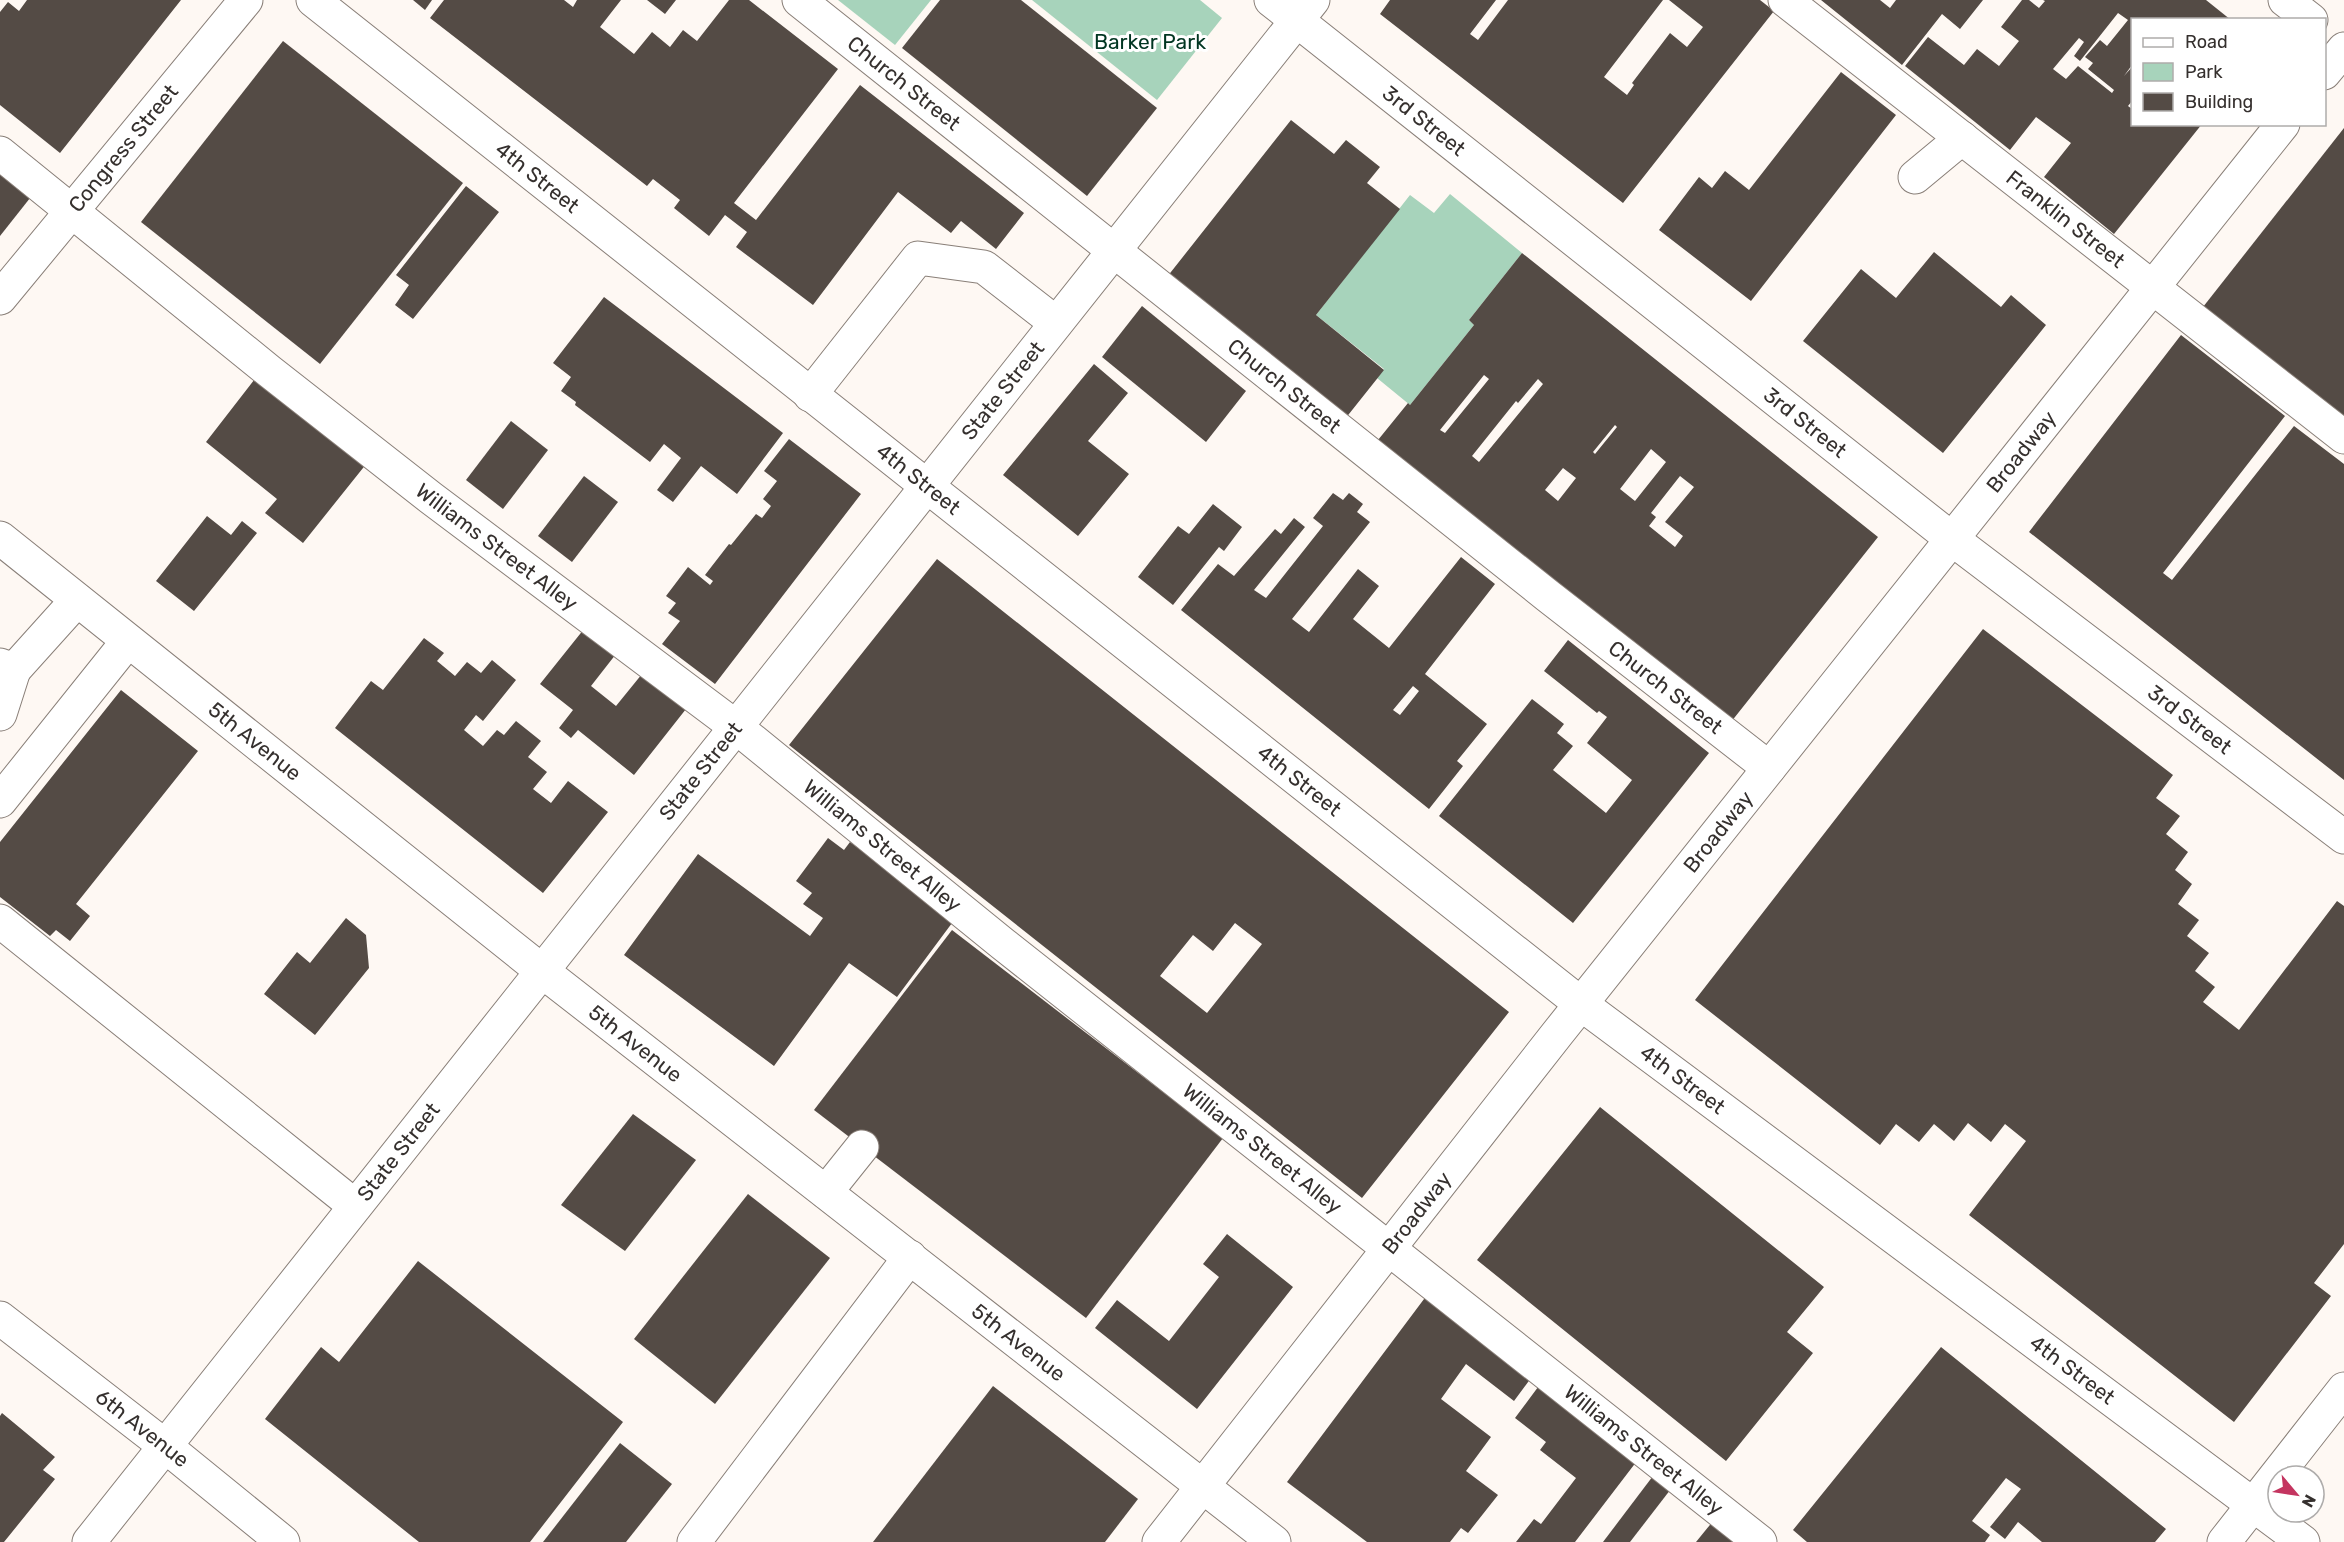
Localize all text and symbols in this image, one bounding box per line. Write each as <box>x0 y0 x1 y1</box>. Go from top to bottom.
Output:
legend <box>2131 18 2326 126</box>
park label: Barker Park <box>1094 29 1206 54</box>
street label: Church Street <box>843 30 966 136</box>
text: Road <box>2185 31 2228 53</box>
text: Park <box>2185 61 2223 83</box>
street label: Congress Street <box>63 79 183 217</box>
street label: 3rd Street <box>1378 80 1471 161</box>
text: Building <box>2185 91 2253 113</box>
street label: 4th Street <box>491 136 584 218</box>
street label: Franklin Street <box>2001 165 2130 273</box>
street label: Church Street <box>1223 333 1346 438</box>
street label: State Street <box>956 336 1049 445</box>
street label: 3rd Street <box>1759 382 1852 463</box>
street label: Broadway <box>1981 405 2061 497</box>
street label: 4th Street <box>872 438 966 520</box>
street label: Williams Street Alley <box>411 478 583 616</box>
street label: Church Street <box>1604 635 1728 739</box>
street label: 3rd Street <box>2143 679 2237 759</box>
street label: 5th Avenue <box>204 696 306 786</box>
street label: State Street <box>654 717 747 825</box>
street label: 4th Street <box>1253 740 1347 821</box>
street label: Williams Street Alley <box>799 774 967 917</box>
street label: Broadway <box>1678 785 1758 877</box>
street label: 5th Avenue <box>584 999 687 1088</box>
street label: 4th Street <box>1635 1039 1730 1119</box>
street label: Williams Street Alley <box>1178 1078 1348 1219</box>
street label: State Street <box>352 1097 445 1206</box>
street label: Broadway <box>1377 1166 1457 1259</box>
street label: 5th Avenue <box>967 1298 1070 1386</box>
street label: 4th Street <box>2025 1330 2120 1410</box>
street label: Williams Street Alley <box>1559 1379 1729 1521</box>
street label: 6th Avenue <box>91 1384 194 1472</box>
north arrow <box>2266 1464 2326 1524</box>
text: N <box>2298 1491 2320 1511</box>

